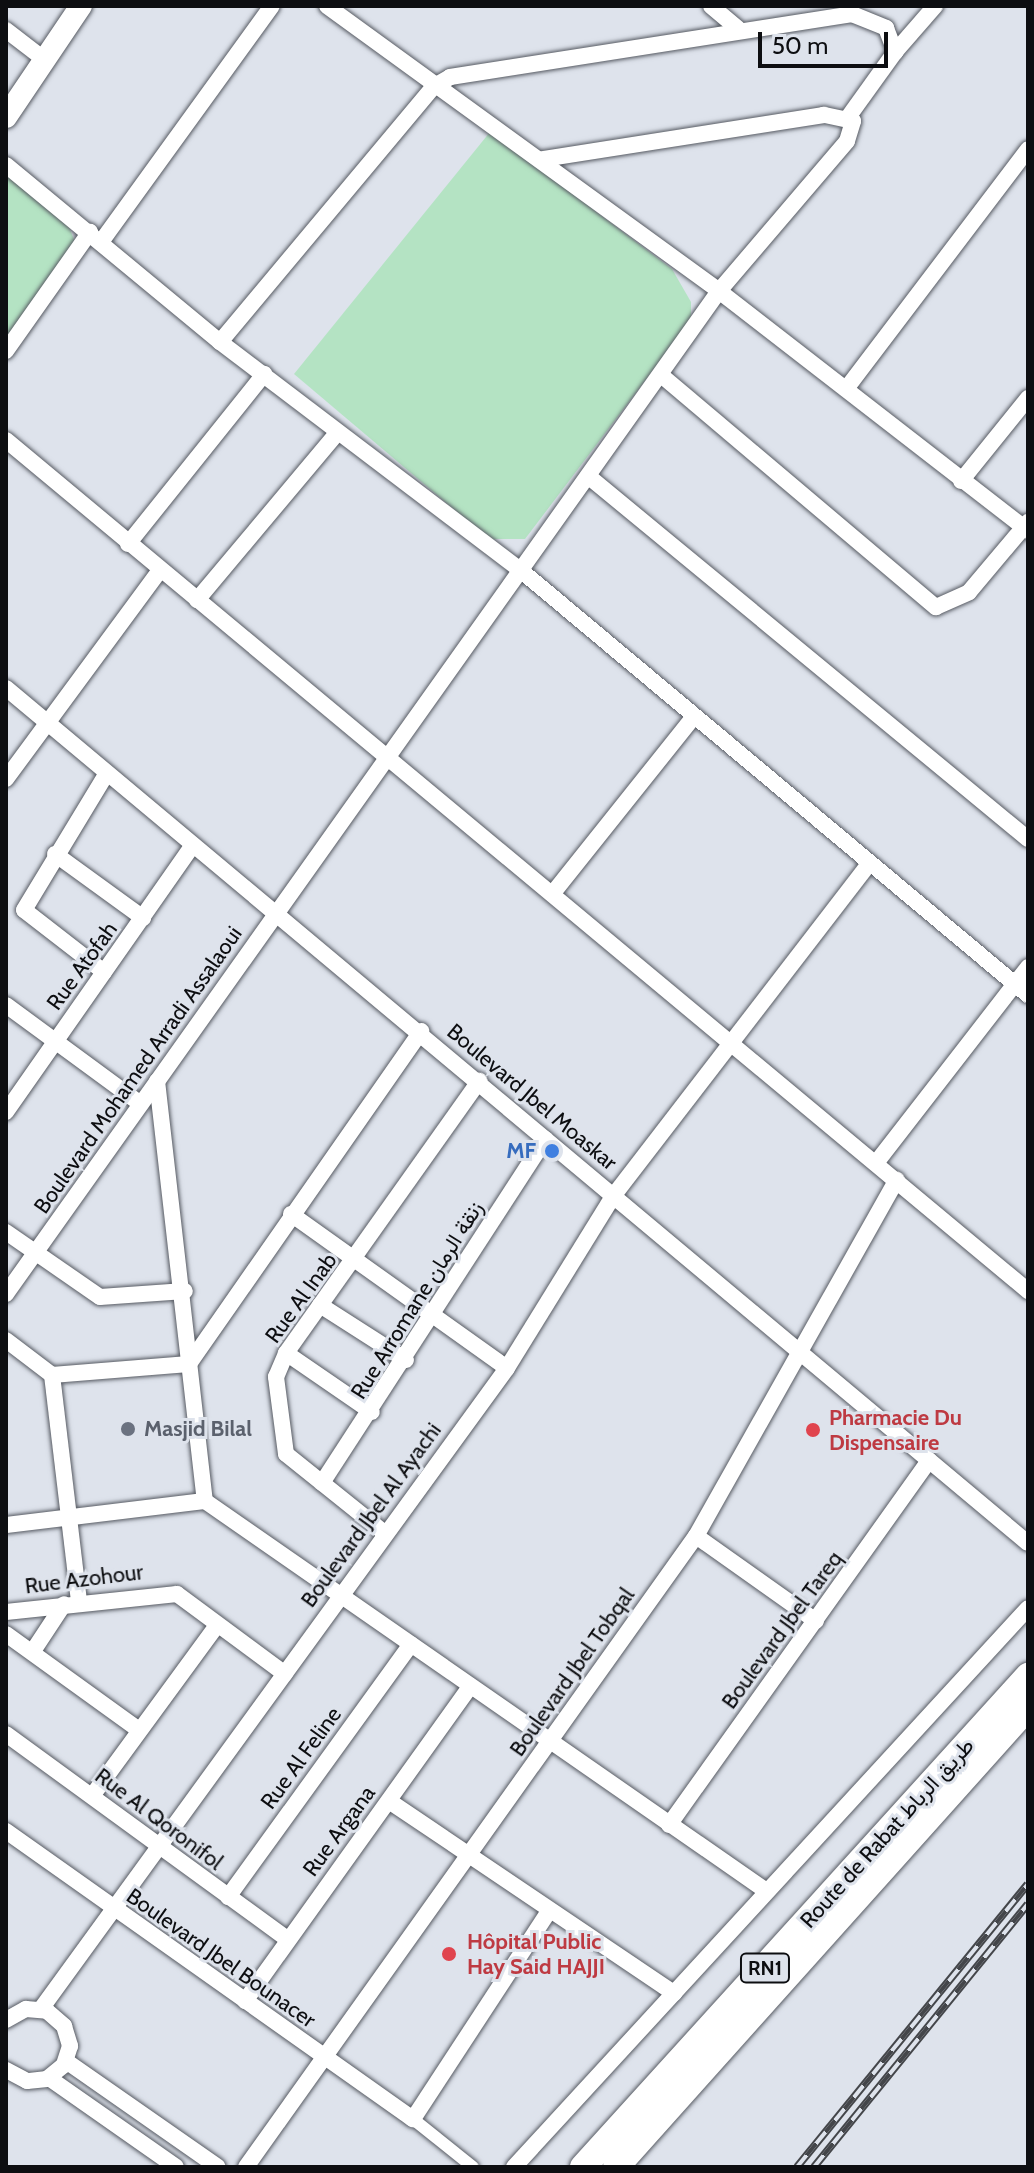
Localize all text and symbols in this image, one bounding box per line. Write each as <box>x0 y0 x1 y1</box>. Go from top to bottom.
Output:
scale bar <box>762 16 892 66</box>
text: 50 m <box>772 31 828 60</box>
street label: Rue Atofah <box>41 917 123 1015</box>
street label: Boulevard Mohamed Arradi Assalaoui <box>29 922 247 1218</box>
street label: Boulevard Jbel Moaskar <box>442 1018 622 1176</box>
place label: MF <box>506 1138 536 1164</box>
marker: MF <box>543 1142 561 1160</box>
street label: Rue Arromane زنقة الرمان <box>345 1196 489 1404</box>
street label: Rue Al Inab <box>260 1248 342 1348</box>
place label: Pharmacie Du Dispensaire <box>829 1404 962 1456</box>
place label: Masjid Bilal <box>144 1416 252 1442</box>
street label: Boulevard Jbel Al Ayachi <box>295 1418 447 1612</box>
marker: Masjid Bilal <box>119 1420 137 1438</box>
marker: Pharmacie Du Dispensaire <box>804 1421 822 1439</box>
street label: Boulevard Jbel Tareq <box>716 1546 848 1714</box>
street label: Rue Azohour <box>23 1559 145 1599</box>
street label: Boulevard Jbel Tobqal <box>504 1583 640 1761</box>
street label: Rue Al Feline <box>255 1702 347 1814</box>
street label: Route de Rabat طريق الرباط <box>795 1733 979 1933</box>
street label: Rue Al Qoronifol <box>90 1762 228 1876</box>
street label: Rue Argana <box>297 1781 381 1881</box>
street label: Boulevard Jbel Bounacer <box>121 1883 321 2033</box>
place label: Hôpital Public Hay Said HAJJI <box>467 1928 605 1980</box>
marker: Hôpital Public Hay Said HAJJI <box>438 1943 460 1965</box>
road number: RN1 <box>739 1952 791 1984</box>

